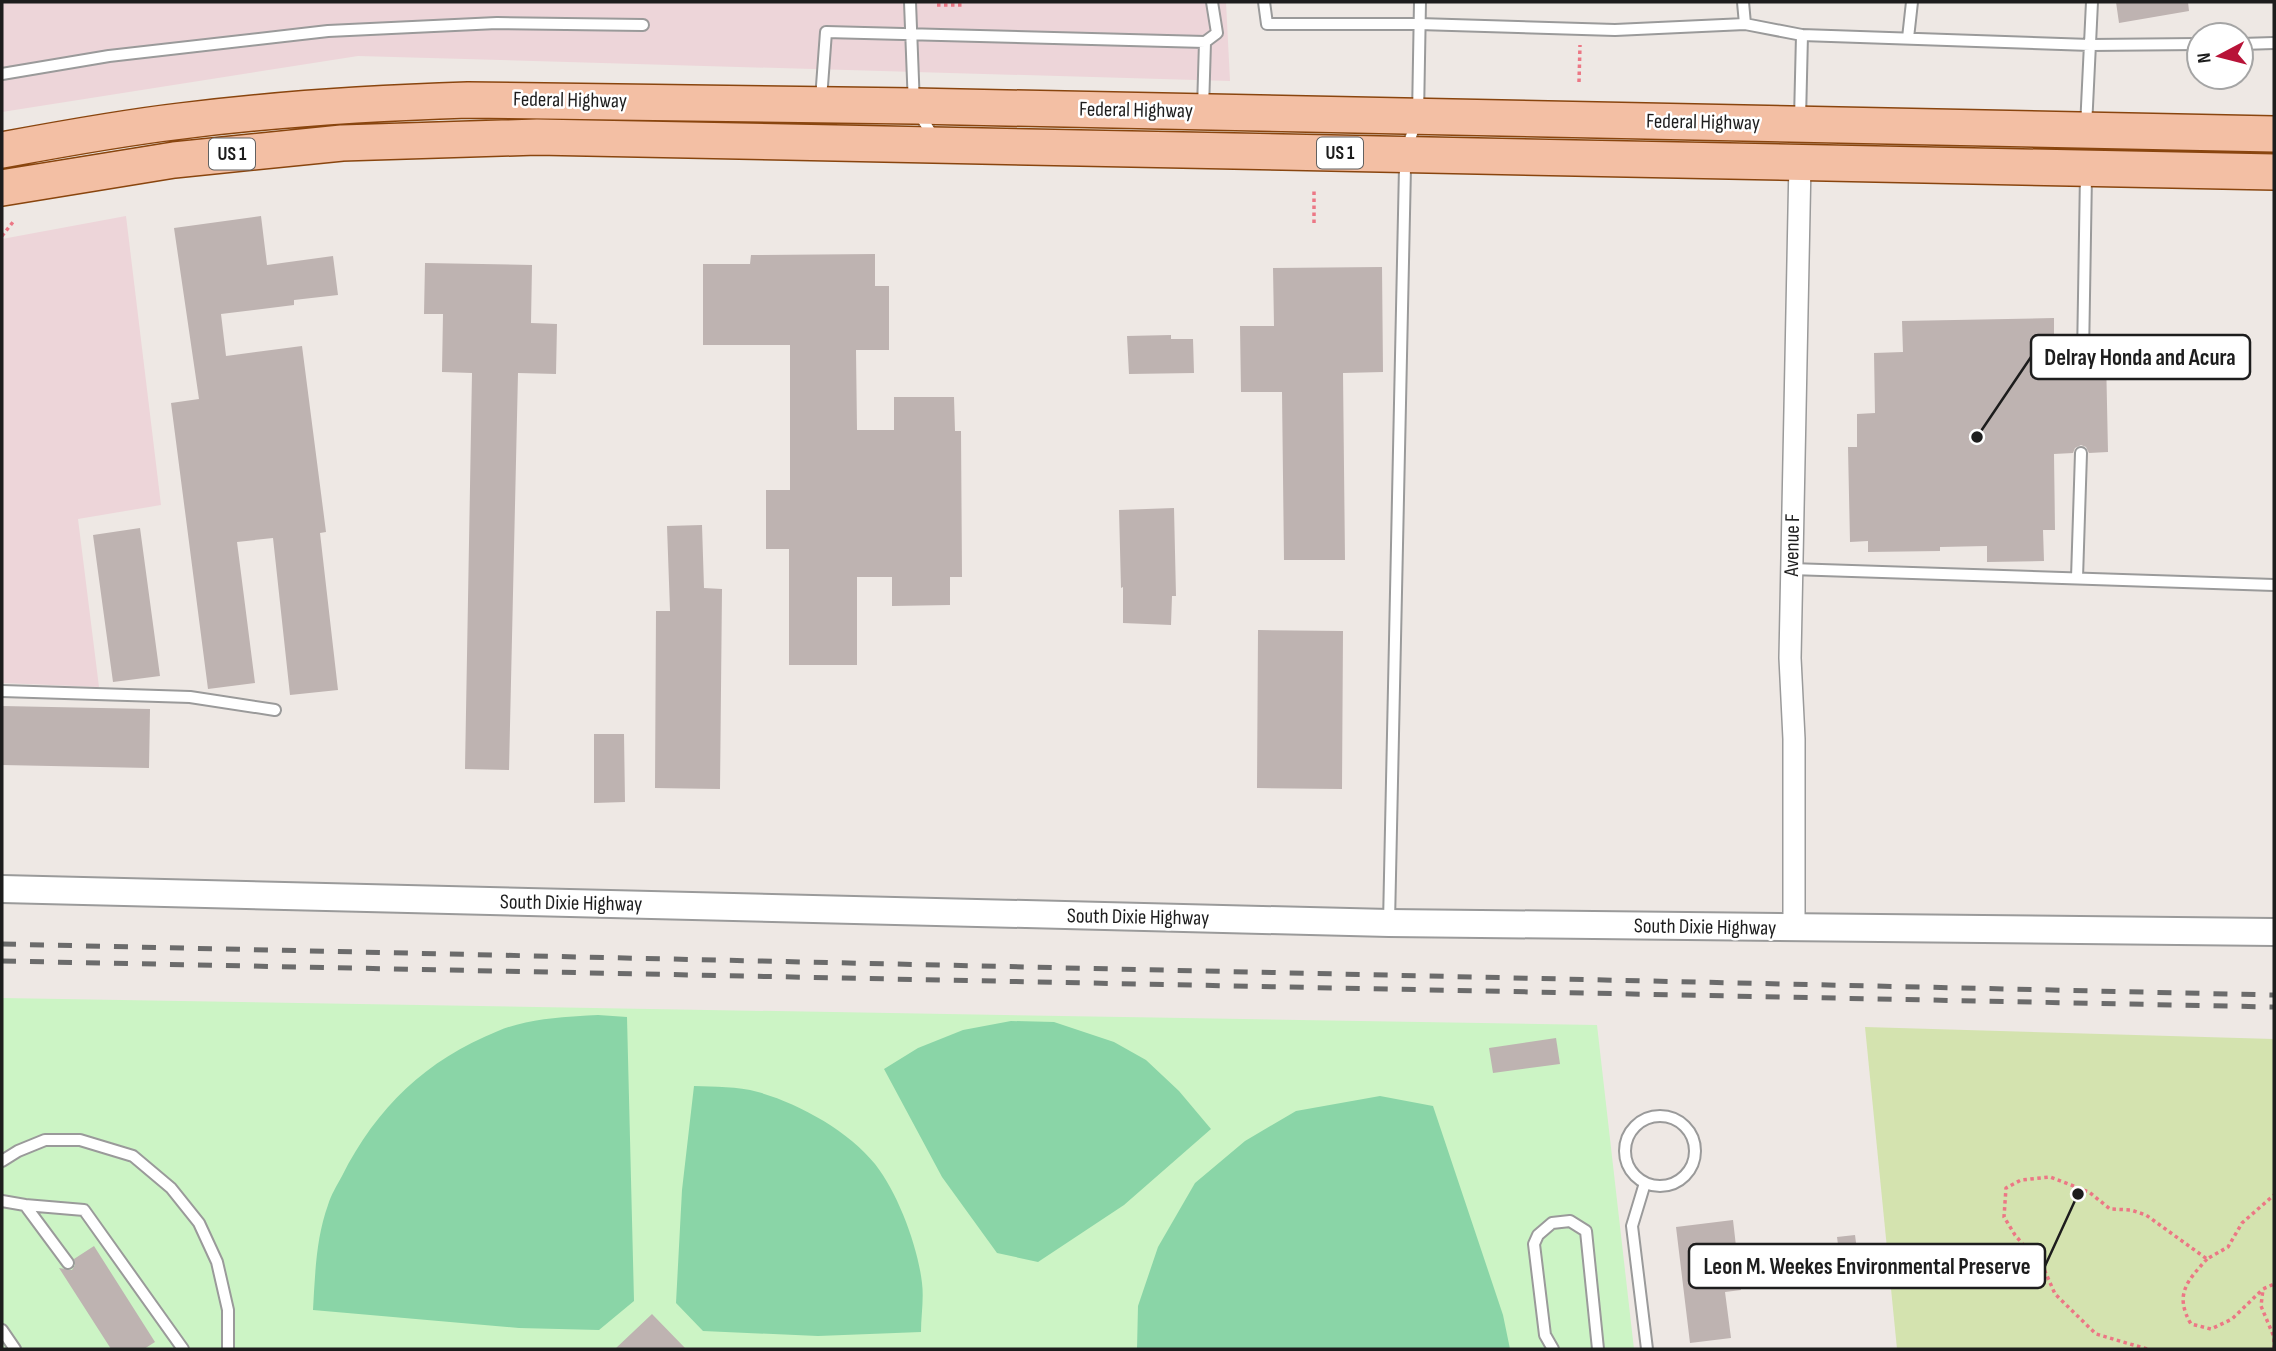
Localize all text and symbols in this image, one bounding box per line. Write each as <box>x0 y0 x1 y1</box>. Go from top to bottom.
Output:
north arrow <box>2185 21 2255 91</box>
text: N <box>2193 51 2217 64</box>
street label: Federal Highway <box>513 87 627 113</box>
street label: Federal Highway <box>1079 97 1193 123</box>
street label: Federal Highway <box>1646 109 1760 135</box>
road number: US 1 <box>209 138 255 170</box>
road number: US 1 <box>1317 138 1363 168</box>
callout: Delray Honda and Acura <box>2031 335 2250 379</box>
text: Delray Honda and Acura <box>2044 344 2236 372</box>
street label: Avenue F <box>1779 513 1805 578</box>
street label: South Dixie Highway <box>500 889 642 917</box>
street label: South Dixie Highway <box>1067 903 1209 931</box>
street label: South Dixie Highway <box>1634 913 1776 941</box>
callout: Leon M. Weekes Environmental Preserve <box>1689 1244 2045 1288</box>
text: Leon M. Weekes Environmental Preserve <box>1703 1253 2031 1281</box>

